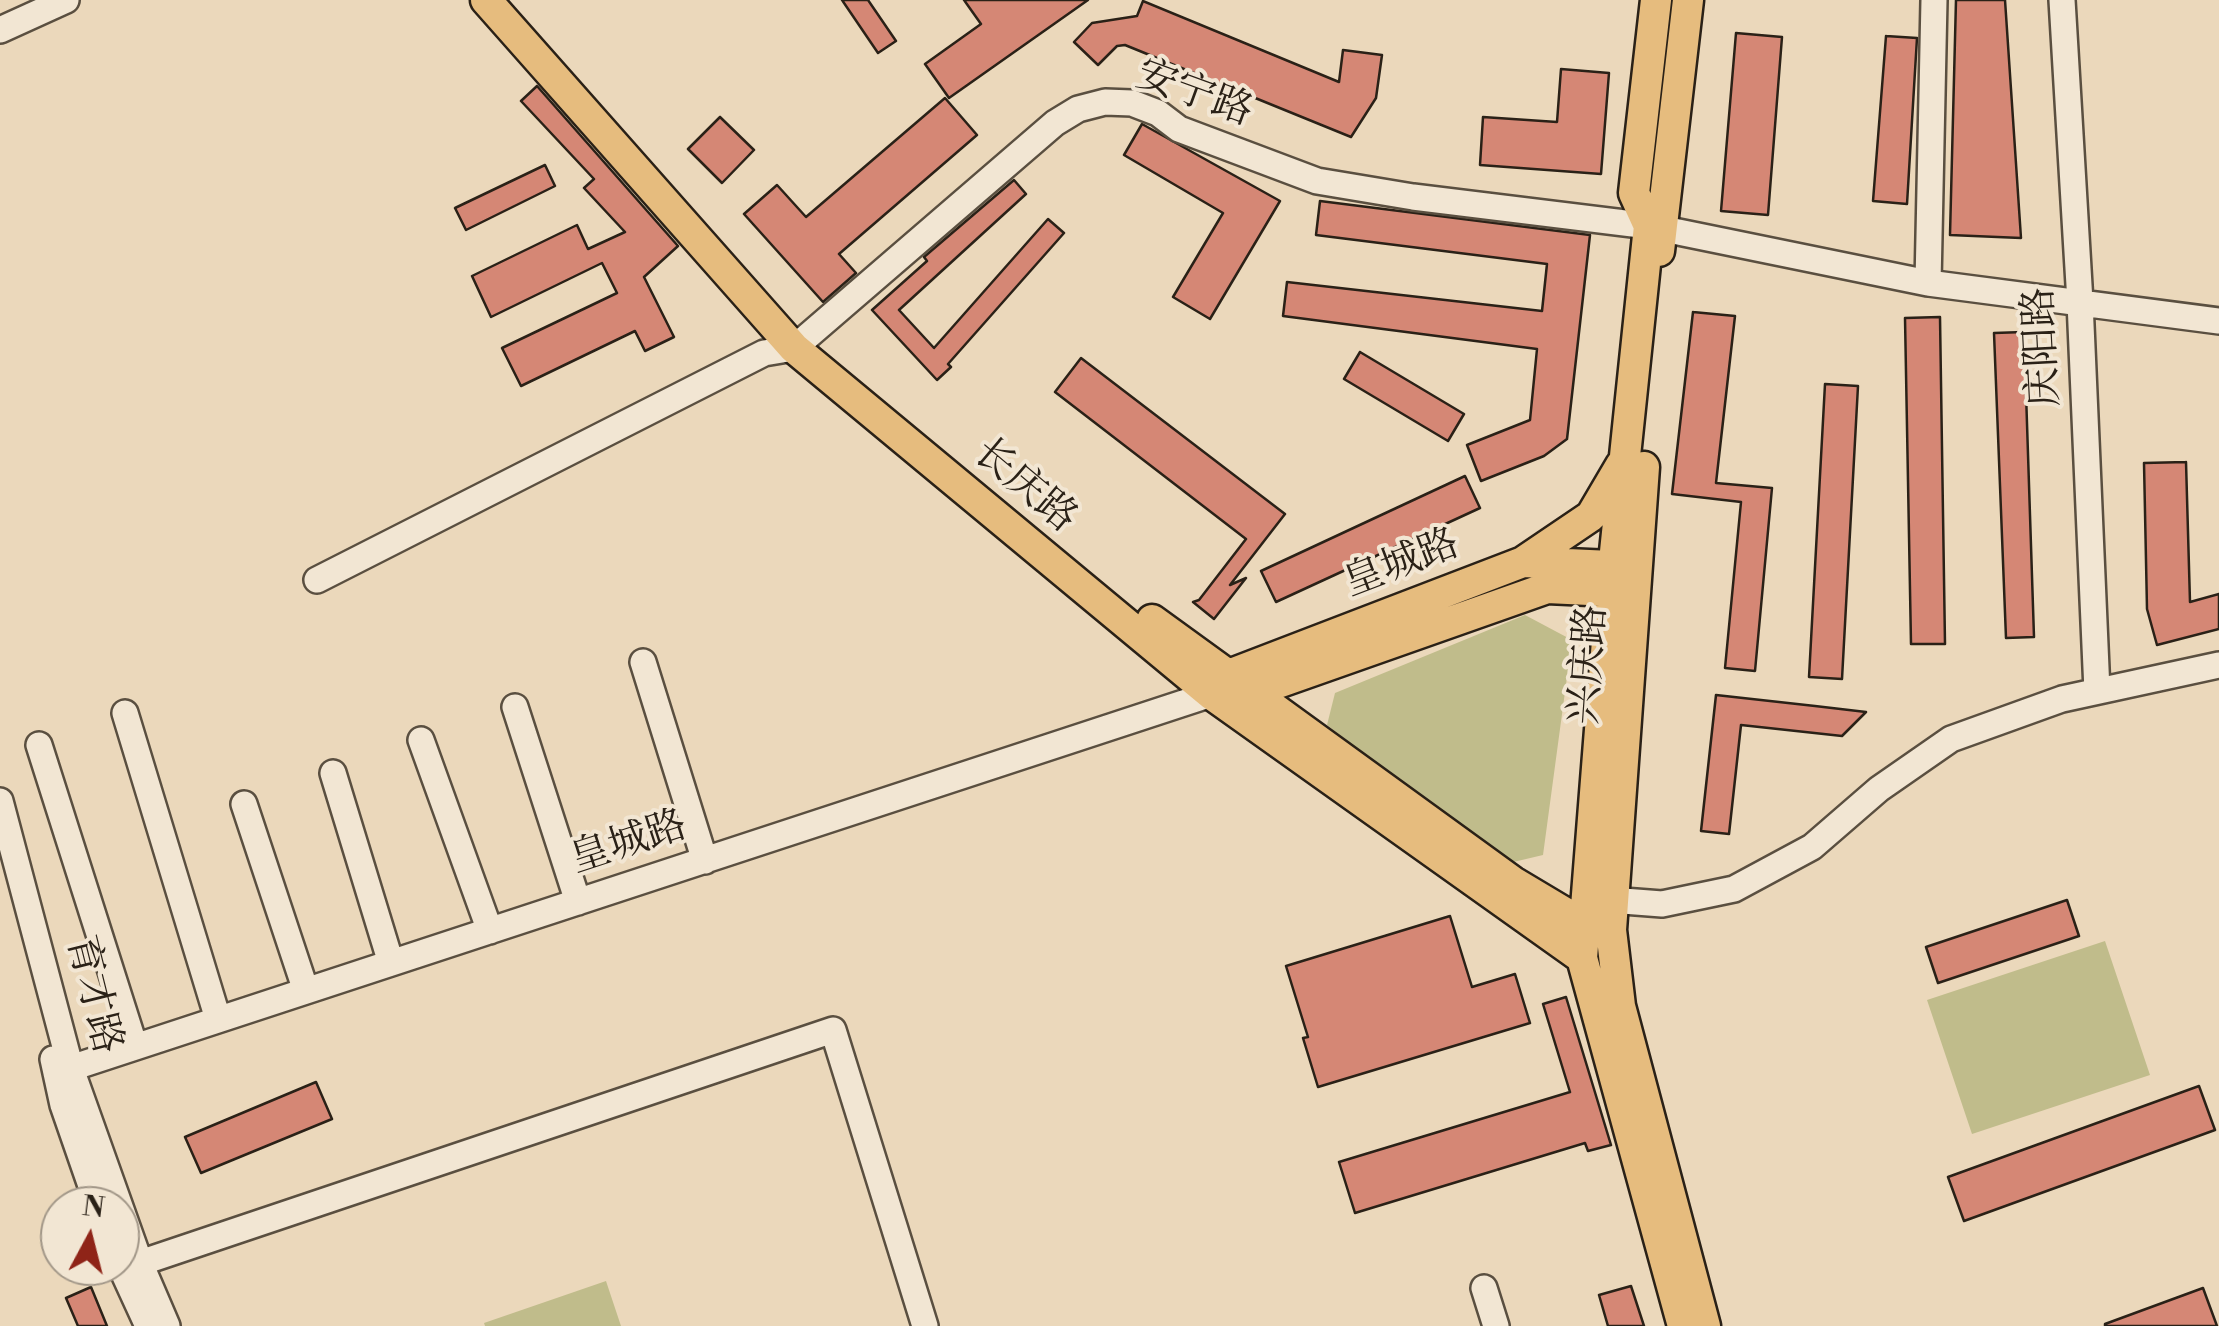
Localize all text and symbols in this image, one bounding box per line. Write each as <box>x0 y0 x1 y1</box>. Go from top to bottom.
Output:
street label: 安宁路 <box>1129 52 1259 138</box>
street label: 庆阳路 <box>2017 286 2071 408</box>
street label: 长庆路 <box>963 430 1085 544</box>
street label: 皇城路 <box>1337 521 1467 609</box>
street label: 兴庆路 <box>1562 603 1618 727</box>
street label: 皇城路 <box>565 803 693 885</box>
street label: 育才路 <box>54 931 130 1059</box>
north arrow <box>40 1186 140 1286</box>
text: N <box>80 1189 107 1226</box>

